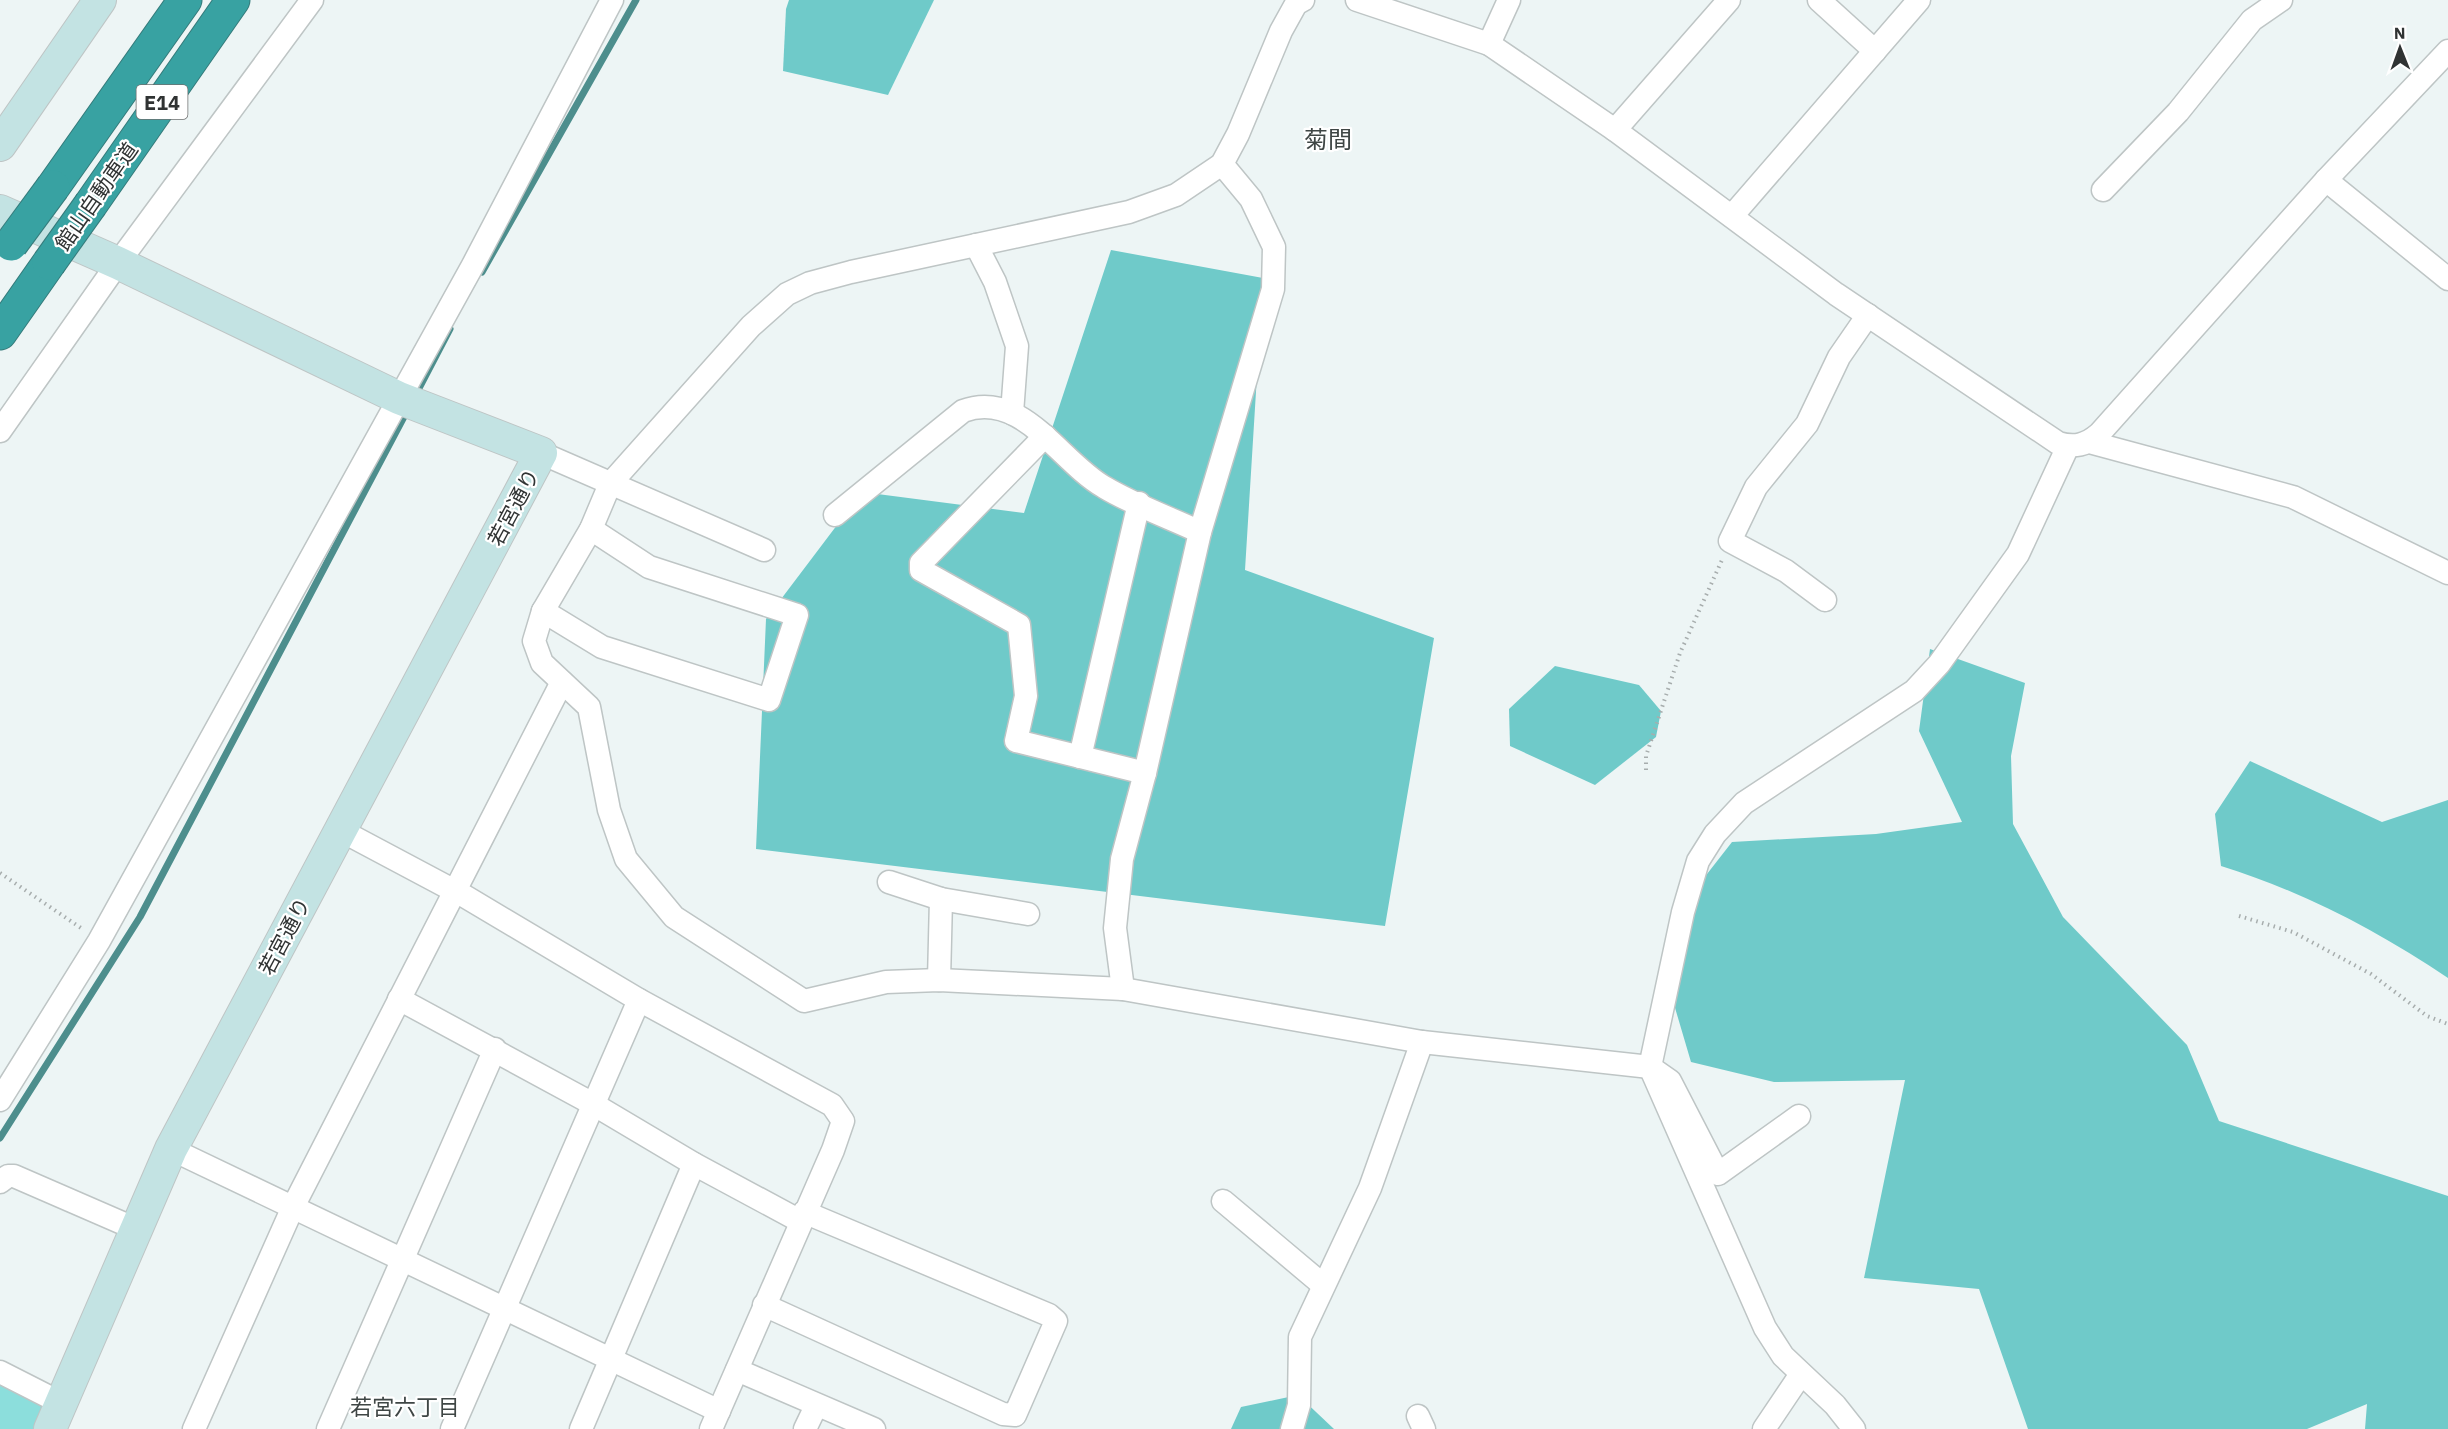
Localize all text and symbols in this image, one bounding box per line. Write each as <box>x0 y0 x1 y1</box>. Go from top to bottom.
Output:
north arrow <box>2370 18 2430 78</box>
text: N <box>2394 23 2406 43</box>
road number: E14 <box>136 85 188 119</box>
district label: 菊間 <box>1304 123 1352 155</box>
street label: 館山自動車道 <box>48 136 144 256</box>
street label: 若宮通り <box>481 463 545 551</box>
street label: 若宮通り <box>252 892 316 980</box>
district label: 若宮六丁目 <box>350 1392 460 1421</box>

